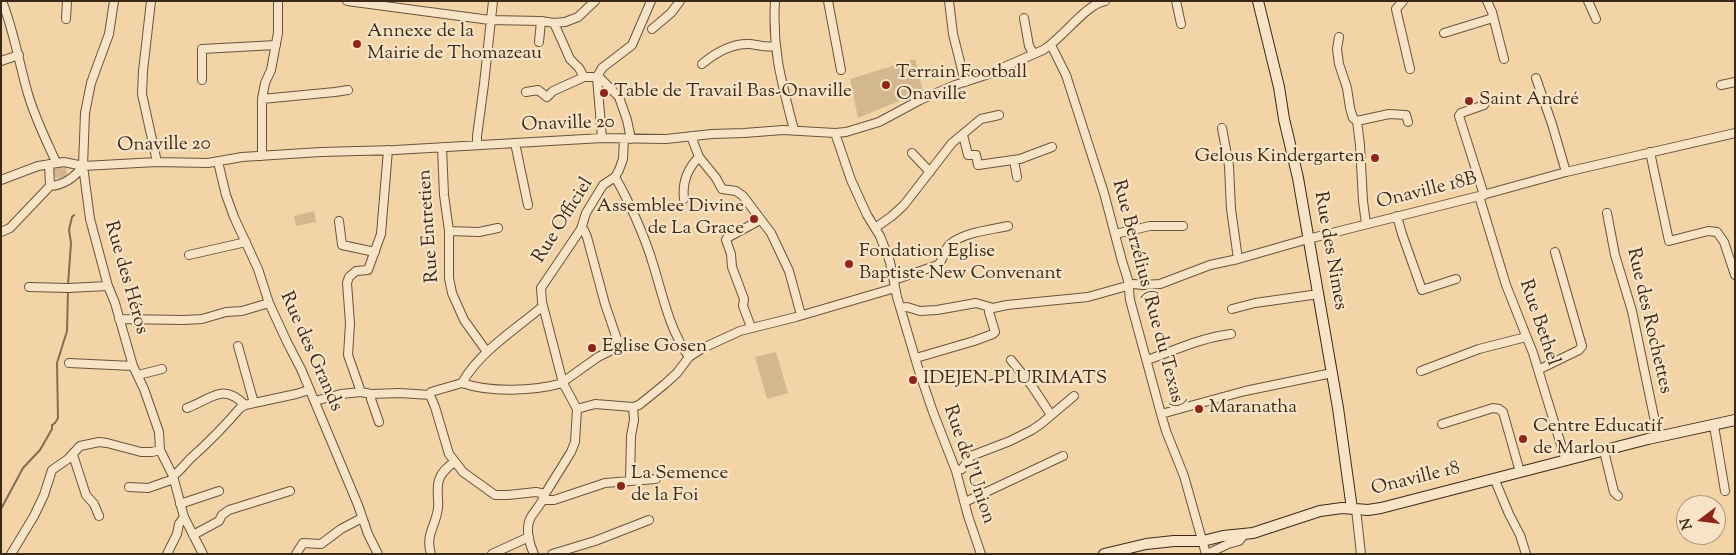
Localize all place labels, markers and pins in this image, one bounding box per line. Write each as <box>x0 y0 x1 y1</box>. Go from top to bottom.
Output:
place label: Annexe de la Mairie de Thomazeau <box>367 22 542 66</box>
marker: Annexe de la Mairie de Thomazeau <box>351 38 363 50</box>
place label: Terrain Football Onaville <box>896 63 1027 107</box>
marker: Terrain Football Onaville <box>880 79 892 91</box>
place label: Table de Travail Bas-Onaville <box>614 82 852 104</box>
marker: Table de Travail Bas-Onaville <box>598 87 610 99</box>
place label: Saint André <box>1479 90 1579 112</box>
marker: Saint André <box>1463 95 1475 107</box>
place label: Gelous Kindergarten <box>1195 147 1365 169</box>
marker: Gelous Kindergarten <box>1369 152 1381 164</box>
place label: Assemblee Divine de La Grace <box>597 197 744 241</box>
marker: Assemblee Divine de La Grace <box>748 213 760 225</box>
place label: Fondation Eglise Baptiste New Convenant <box>859 242 1062 286</box>
marker: Fondation Eglise Baptiste New Convenant <box>843 258 855 270</box>
place label: Eglise Gosen <box>602 337 707 359</box>
marker: Eglise Gosen <box>586 342 598 354</box>
place label: IDEJEN-PLURIMATS <box>923 369 1107 391</box>
marker: IDEJEN-PLURIMATS <box>907 374 919 386</box>
place label: Maranatha <box>1209 398 1297 420</box>
marker: Maranatha <box>1193 403 1205 415</box>
place label: Centre Educatif de Marlou <box>1533 417 1663 461</box>
marker: Centre Educatif de Marlou <box>1517 433 1529 445</box>
place label: La Semence de la Foi <box>631 464 728 508</box>
marker: La Semence de la Foi <box>615 480 627 492</box>

